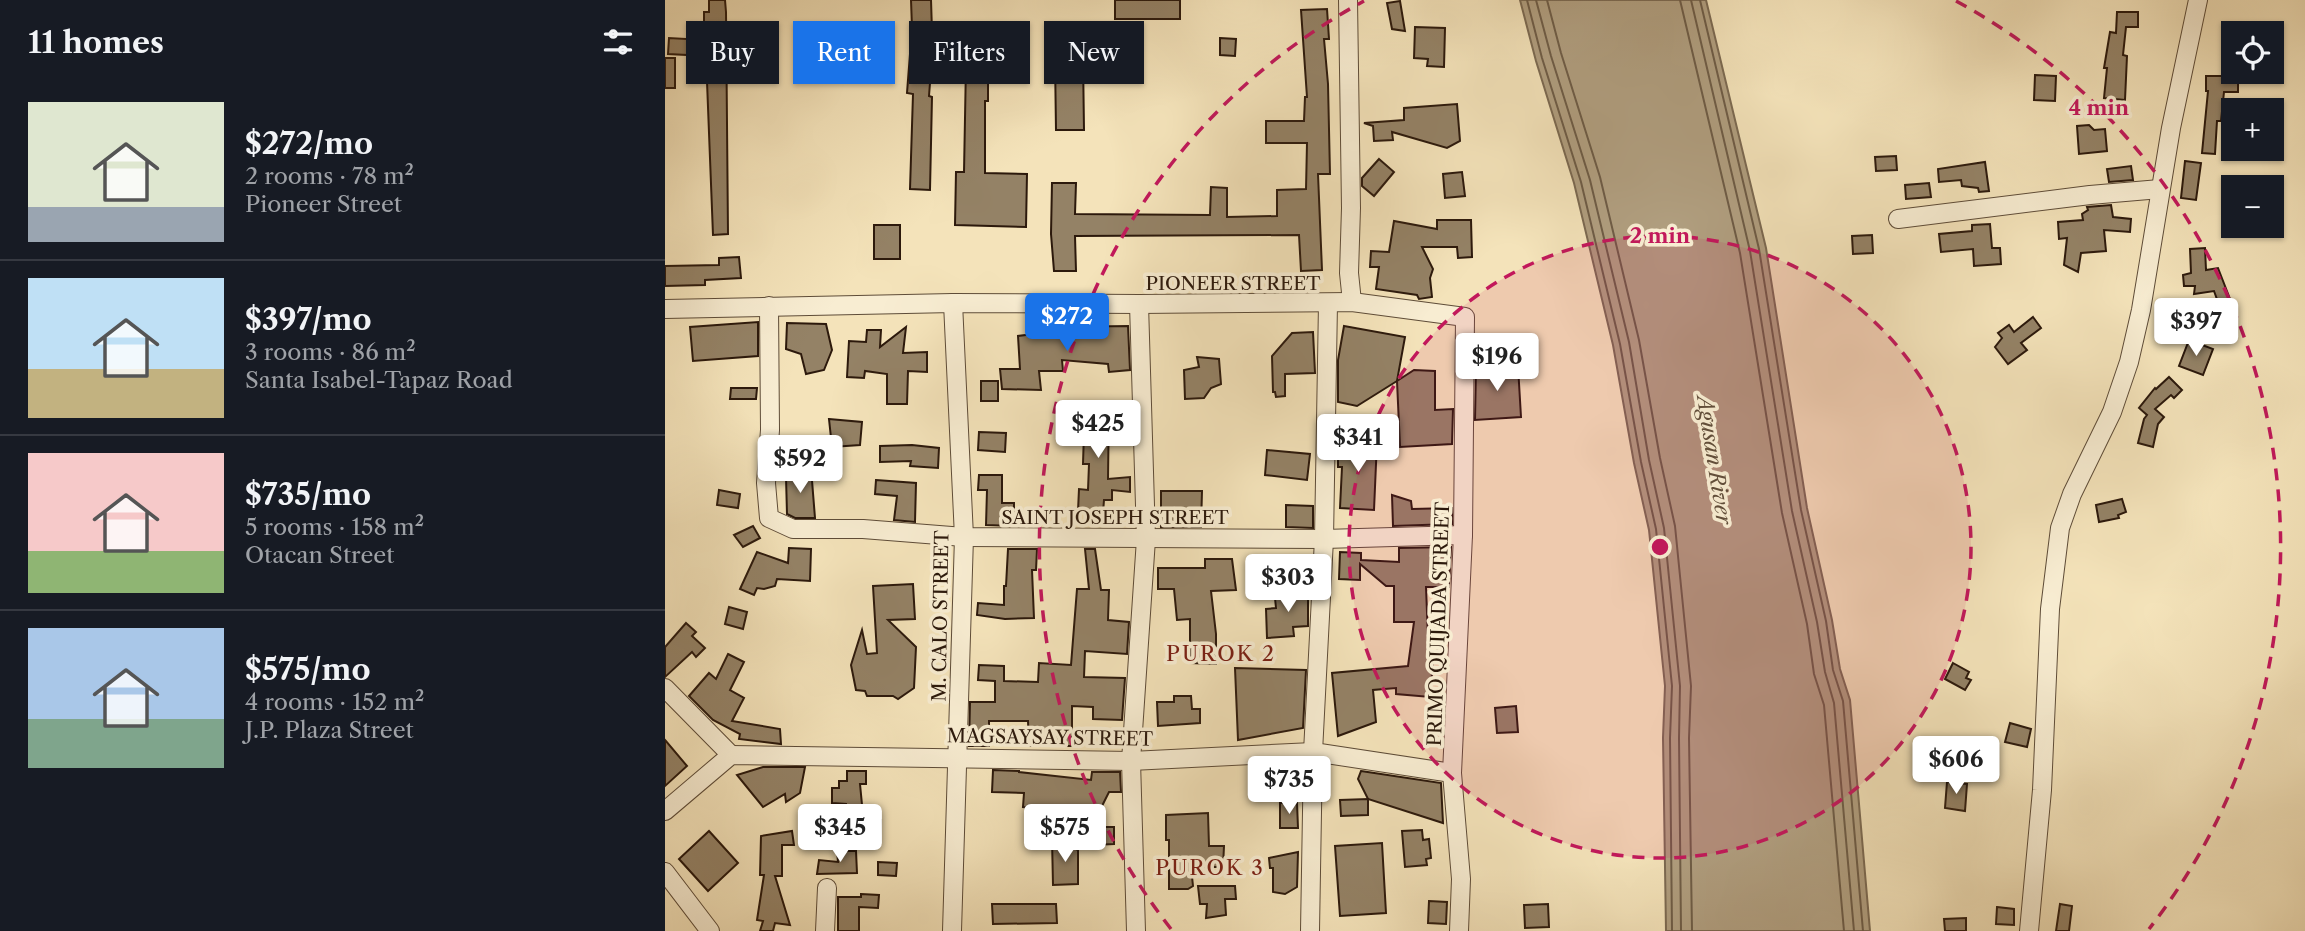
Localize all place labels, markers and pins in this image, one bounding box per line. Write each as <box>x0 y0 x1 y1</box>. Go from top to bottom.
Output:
pin: $272 <box>1026 294 1108 353</box>
pin: $397 <box>2155 298 2237 358</box>
pin: $196 <box>1456 334 1538 393</box>
pin: $425 <box>1057 400 1139 460</box>
pin: $341 <box>1317 414 1399 474</box>
pin: $592 <box>759 435 841 495</box>
centre of rings <box>1648 535 1672 559</box>
pin: $303 <box>1247 554 1329 614</box>
pin: $606 <box>1915 736 1997 796</box>
pin: $735 <box>1248 756 1330 816</box>
pin: $345 <box>799 804 881 864</box>
pin: $575 <box>1024 804 1106 864</box>

